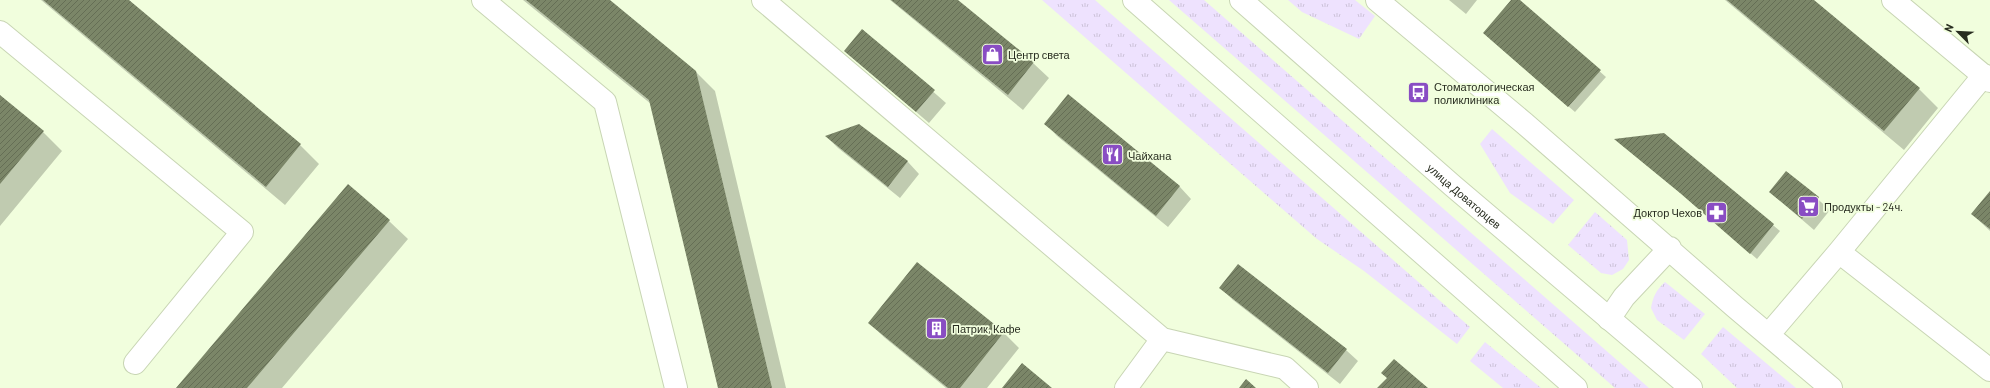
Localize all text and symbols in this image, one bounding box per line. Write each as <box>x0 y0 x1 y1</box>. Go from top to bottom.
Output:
north arrow <box>1938 12 1978 52</box>
text: N <box>1941 22 1956 34</box>
shop icon: Центр света <box>980 41 1006 67</box>
place label: Центр света <box>1008 48 1071 61</box>
bus stop icon: Стоматологическая поликлиника <box>1405 79 1431 105</box>
place label: Стоматологическая поликлиника <box>1434 80 1535 106</box>
restaurant icon: Чайхана <box>1099 142 1125 168</box>
place label: Чайхана <box>1128 149 1172 162</box>
street label: улица Доваторцев <box>1425 160 1504 231</box>
supermarket icon: Продукты - 24ч. <box>1795 193 1821 219</box>
pharmacy icon: Доктор Чехов <box>1704 199 1730 225</box>
place label: Продукты - 24ч. <box>1824 200 1903 213</box>
place label: Доктор Чехов <box>1633 206 1702 219</box>
building icon: Патрик, Кафе <box>923 315 949 341</box>
place label: Патрик, Кафе <box>952 322 1021 335</box>

